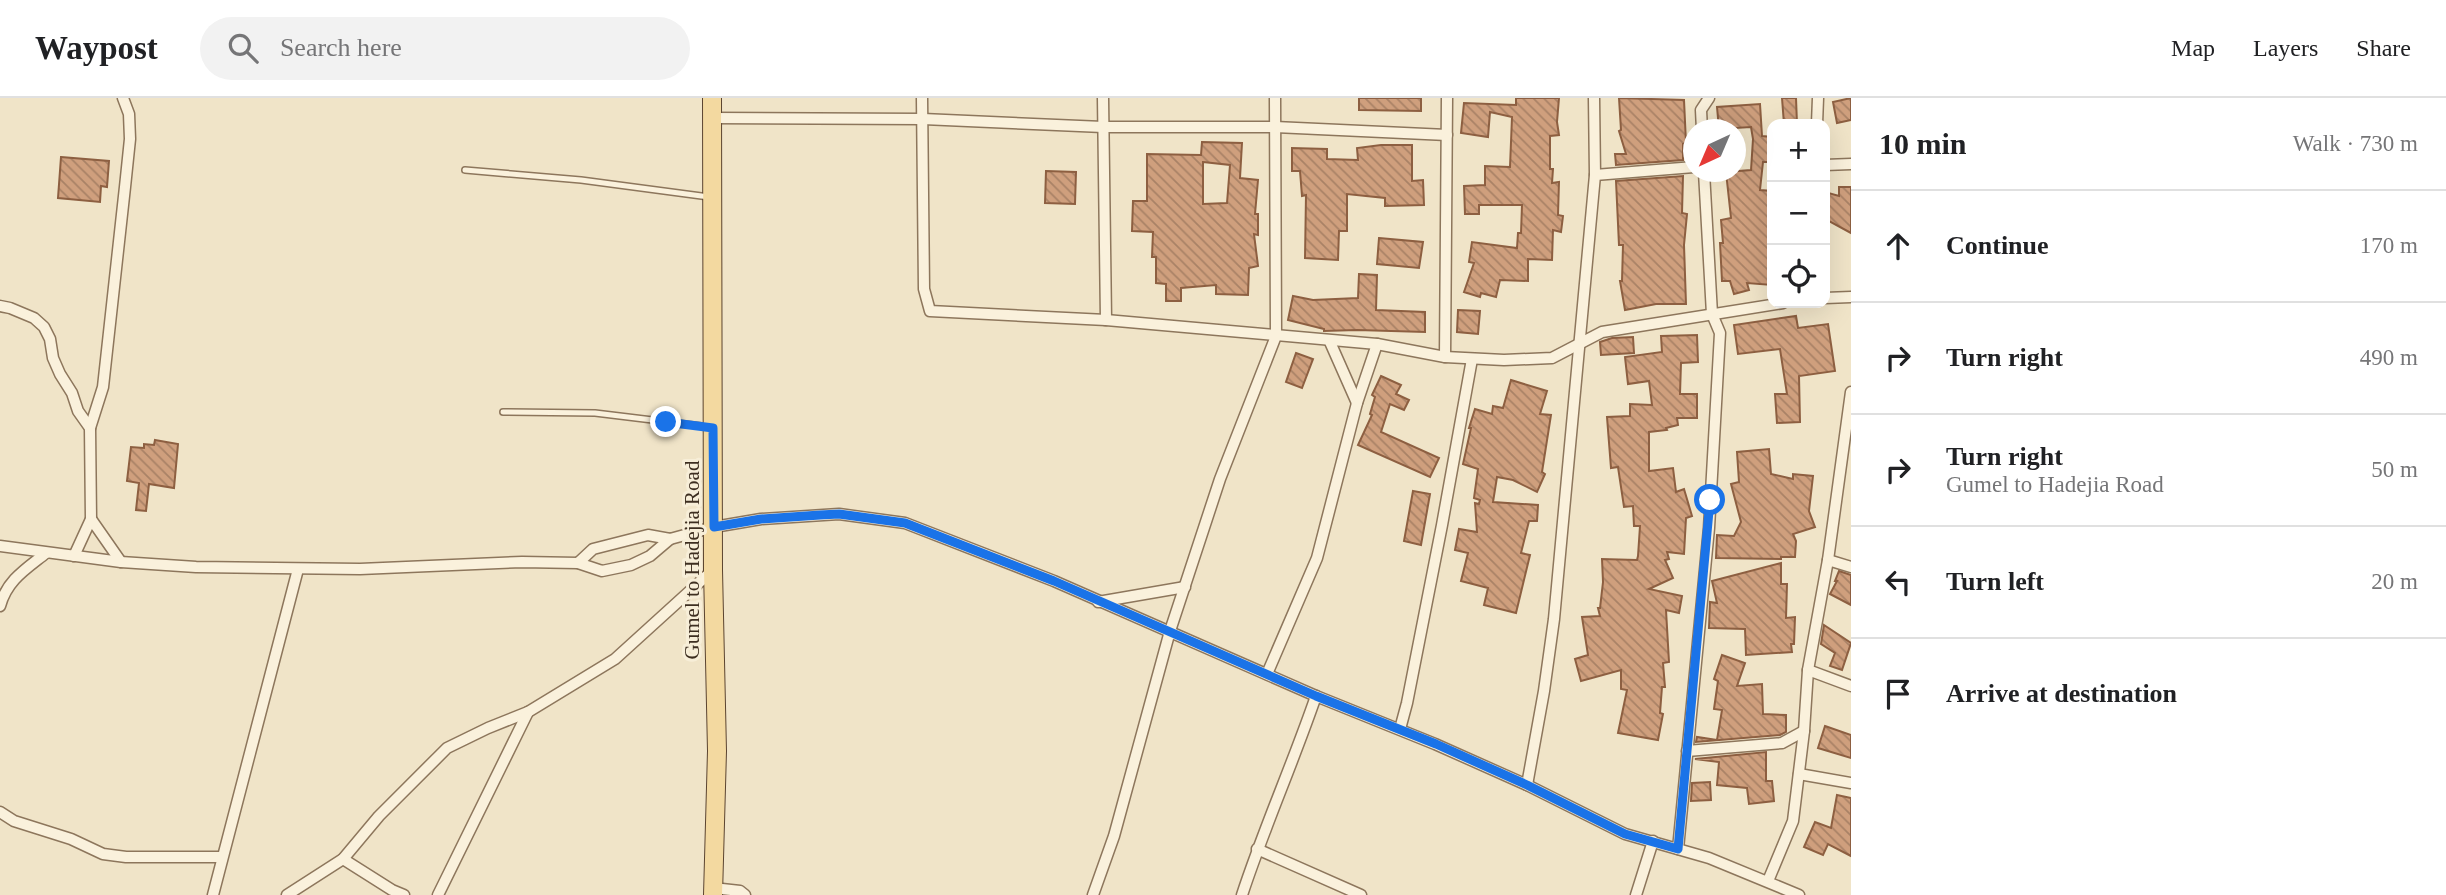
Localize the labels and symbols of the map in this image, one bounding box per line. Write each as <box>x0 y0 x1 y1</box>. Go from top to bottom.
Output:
north arrow <box>1683 119 1746 182</box>
route end <box>650 406 681 437</box>
street label: Gumel to Hadejia Road <box>680 460 704 659</box>
route start <box>1694 484 1725 515</box>

